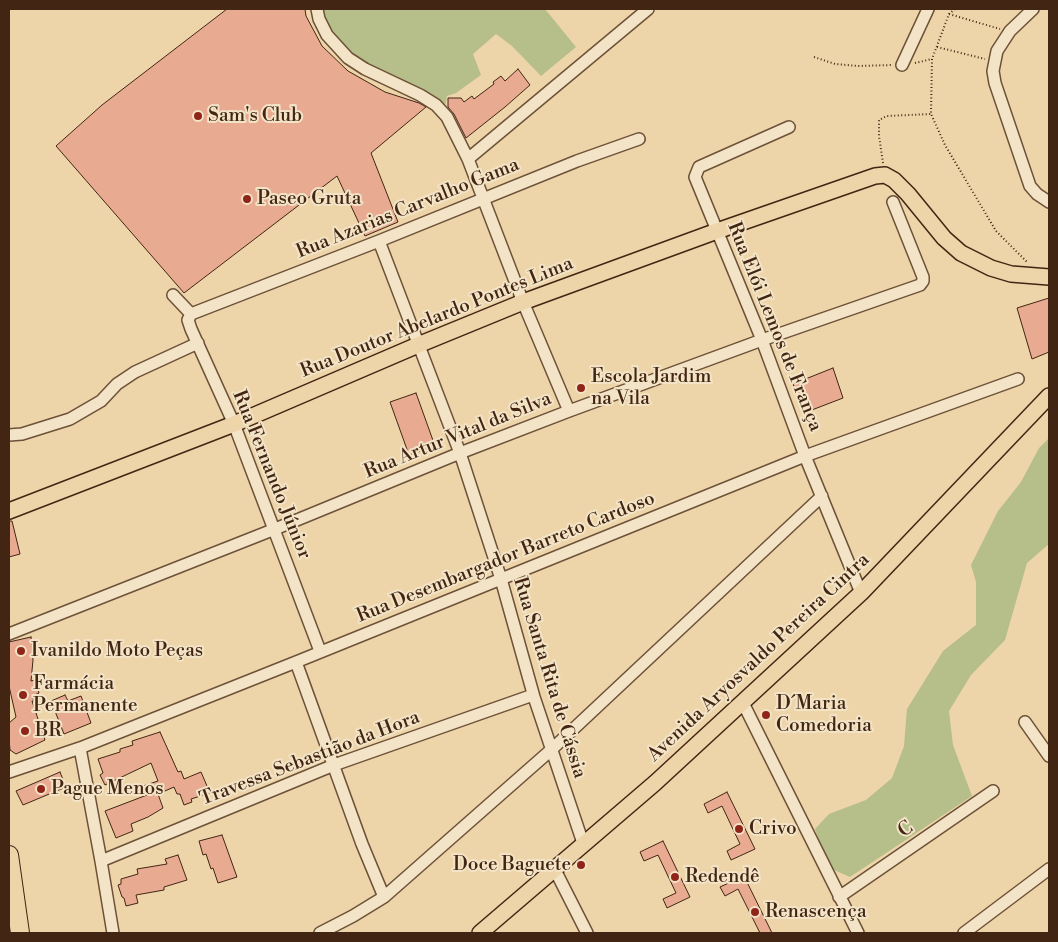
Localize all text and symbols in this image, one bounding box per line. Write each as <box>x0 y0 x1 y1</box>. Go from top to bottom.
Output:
place label: Sam's Club <box>208 105 302 127</box>
marker: Sam's Club <box>192 110 204 122</box>
street label: Rua Azarias Carvalho Gama <box>293 154 523 264</box>
place label: Paseo Gruta <box>257 188 361 210</box>
marker: Paseo Gruta <box>241 193 253 205</box>
street label: Rua Elói Lemos de França <box>722 219 826 435</box>
street label: Rua Doutor Abelardo Pontes Lima <box>297 253 577 383</box>
place label: Escola Jardim na Vila <box>591 366 711 410</box>
marker: Escola Jardim na Vila <box>575 382 587 394</box>
street label: Rua Fernando Júnior <box>227 387 315 563</box>
street label: Rua Artur Vital da Silva <box>361 388 555 484</box>
street label: Rua Desembargador Barreto Cardoso <box>354 488 658 628</box>
street label: Avenida Aryosvaldo Pereira Cintra <box>643 549 875 767</box>
street label: Rua Santa Rita de Cássia <box>508 575 590 781</box>
place label: Ivanildo Moto Peças <box>31 640 203 662</box>
marker: Ivanildo Moto Peças <box>15 645 27 657</box>
place label: Farmácia Permanente <box>33 673 138 717</box>
marker: Farmácia Permanente <box>17 689 29 701</box>
place label: D´Maria Comedoria <box>776 693 872 737</box>
street label: Travessa Sebastião da Hora <box>197 706 423 812</box>
marker: D´Maria Comedoria <box>760 709 772 721</box>
place label: BR <box>35 720 61 742</box>
marker: BR <box>19 725 31 737</box>
place label: Pague Menos <box>51 778 164 800</box>
marker: Pague Menos <box>35 783 47 795</box>
street label: C <box>894 817 918 843</box>
place label: Crivo <box>749 818 797 840</box>
marker: Crivo <box>733 823 745 835</box>
place label: Doce Baguete <box>453 854 571 876</box>
marker: Doce Baguete <box>575 859 587 871</box>
place label: Redendê <box>685 866 760 888</box>
marker: Redendê <box>669 871 681 883</box>
place label: Renascença <box>765 901 867 923</box>
marker: Renascença <box>749 906 761 918</box>

